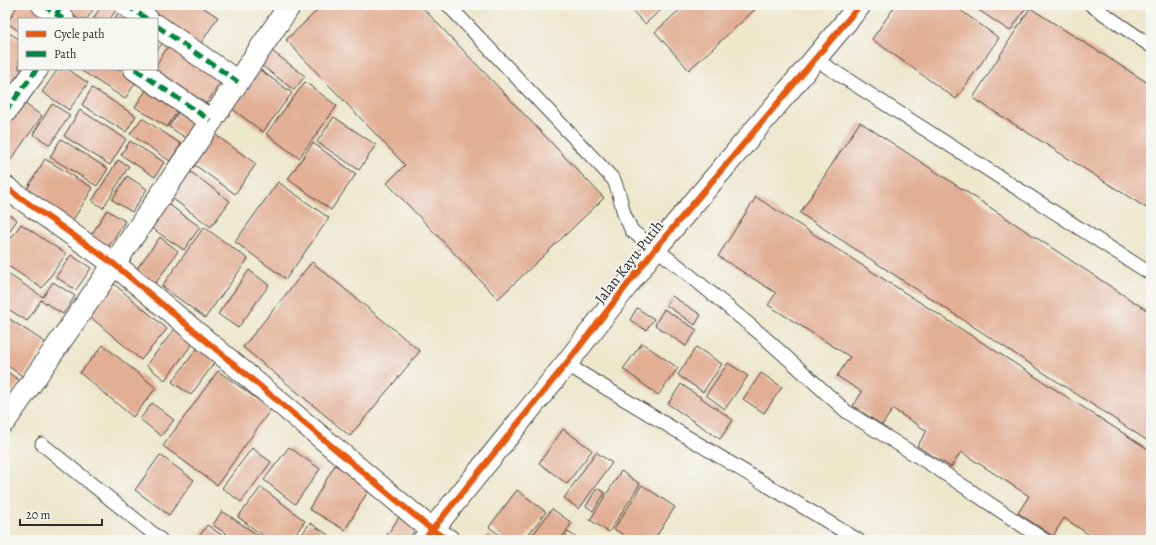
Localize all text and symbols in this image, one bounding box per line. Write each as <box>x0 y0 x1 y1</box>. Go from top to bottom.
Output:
legend <box>18 18 158 70</box>
text: Cycle path <box>54 26 105 42</box>
text: Path <box>54 46 77 62</box>
street label: Jalan Kayu Putih <box>590 216 668 308</box>
scale bar <box>20 501 102 527</box>
text: 20 m <box>26 507 50 523</box>

